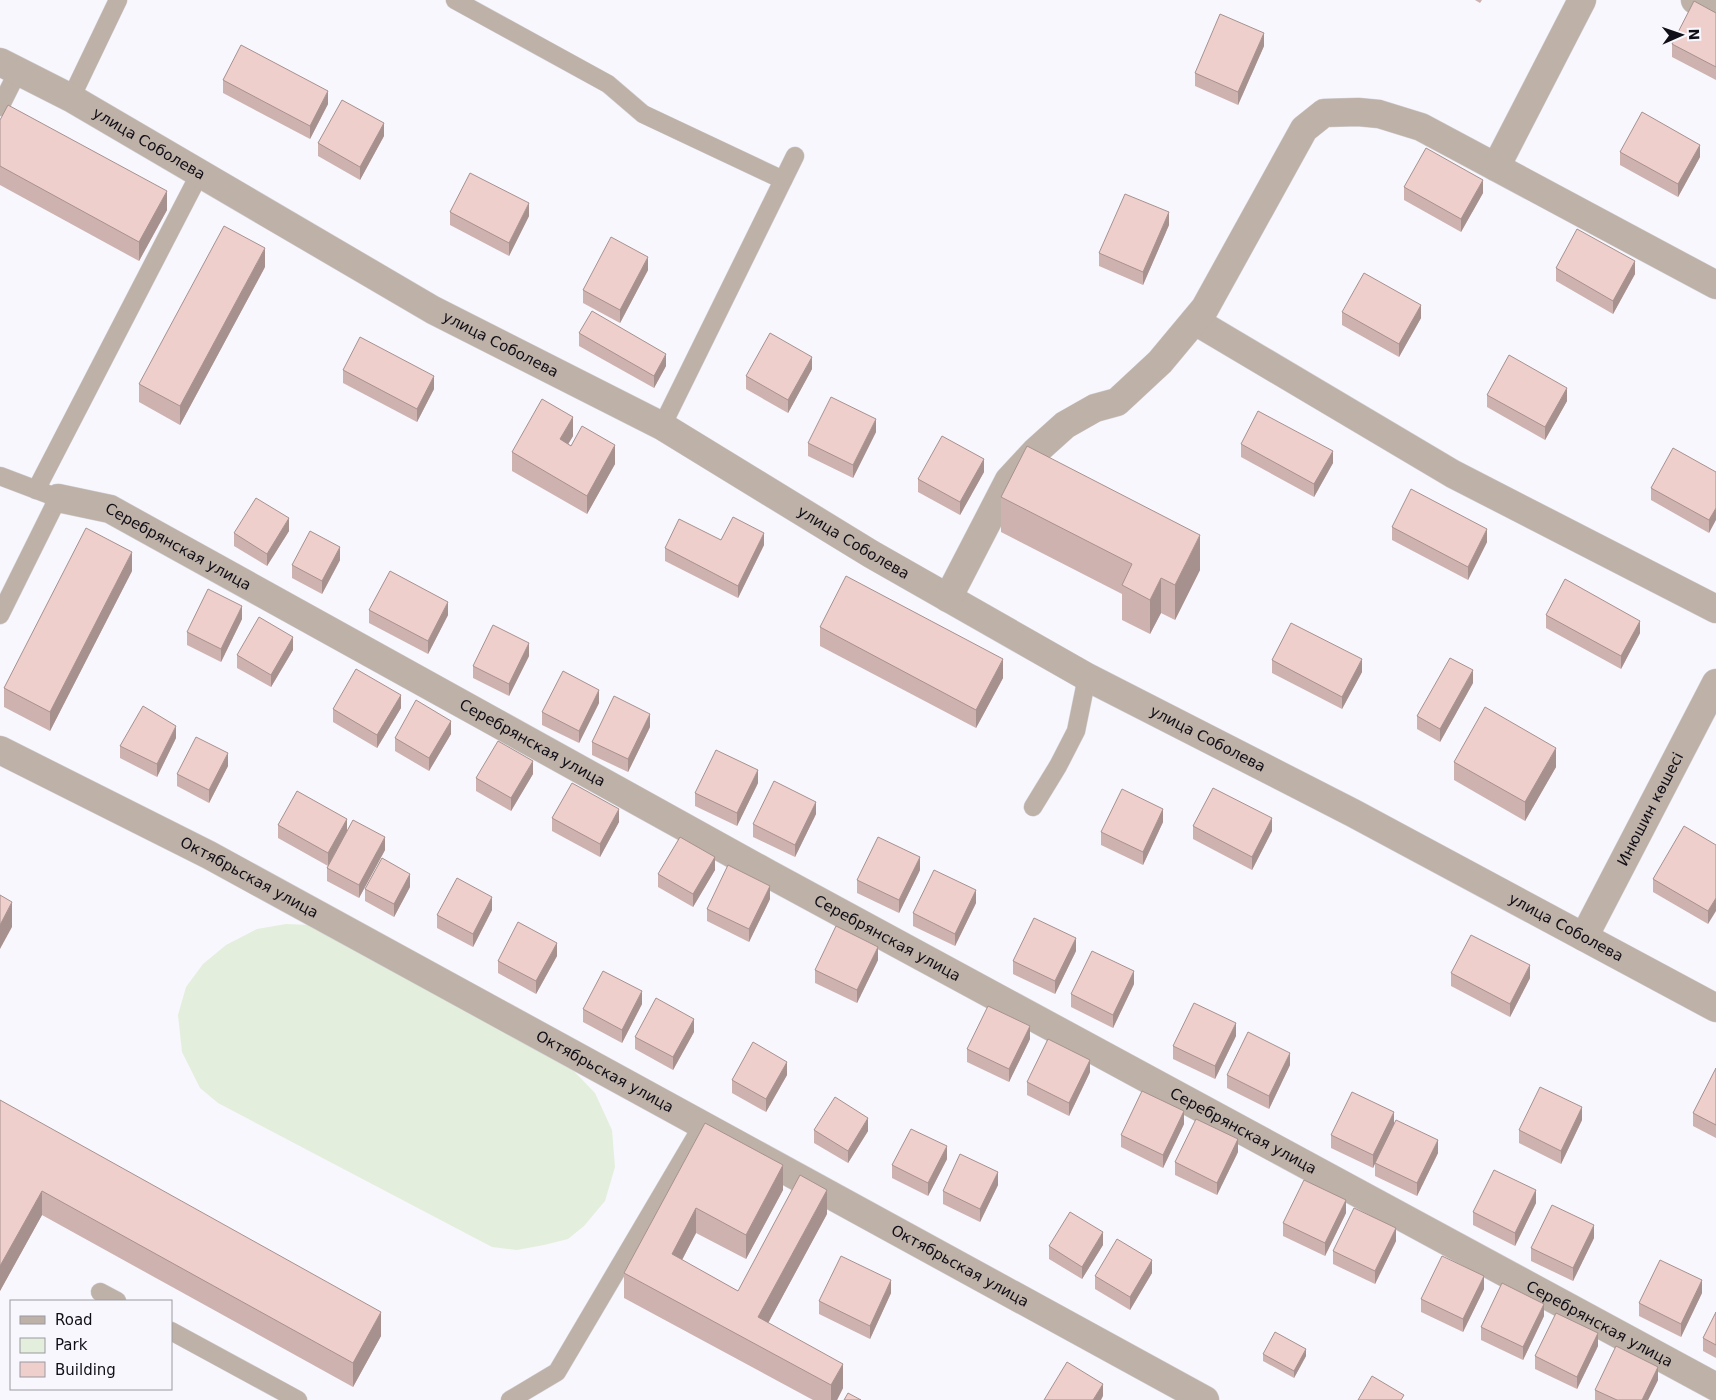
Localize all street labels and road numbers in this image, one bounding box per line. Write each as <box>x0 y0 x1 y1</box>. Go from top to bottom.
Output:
street label: улица Соболева <box>89 104 209 184</box>
street label: улица Соболева <box>440 307 562 381</box>
street label: Серебрянская улица <box>102 499 254 594</box>
street label: улица Соболева <box>794 502 913 583</box>
street label: Серебрянская улица <box>456 695 609 791</box>
street label: улица Соболева <box>1147 702 1269 776</box>
street label: Инюшин көшесі <box>1614 749 1687 869</box>
street label: Октябрьская улица <box>177 833 321 922</box>
street label: улица Соболева <box>1506 889 1626 966</box>
street label: Серебрянская улица <box>811 891 964 985</box>
street label: Октябрьская улица <box>533 1027 677 1116</box>
street label: Серебрянская улица <box>1167 1084 1320 1178</box>
street label: Октябрьская улица <box>888 1221 1032 1311</box>
street label: Серебрянская улица <box>1523 1277 1676 1371</box>

